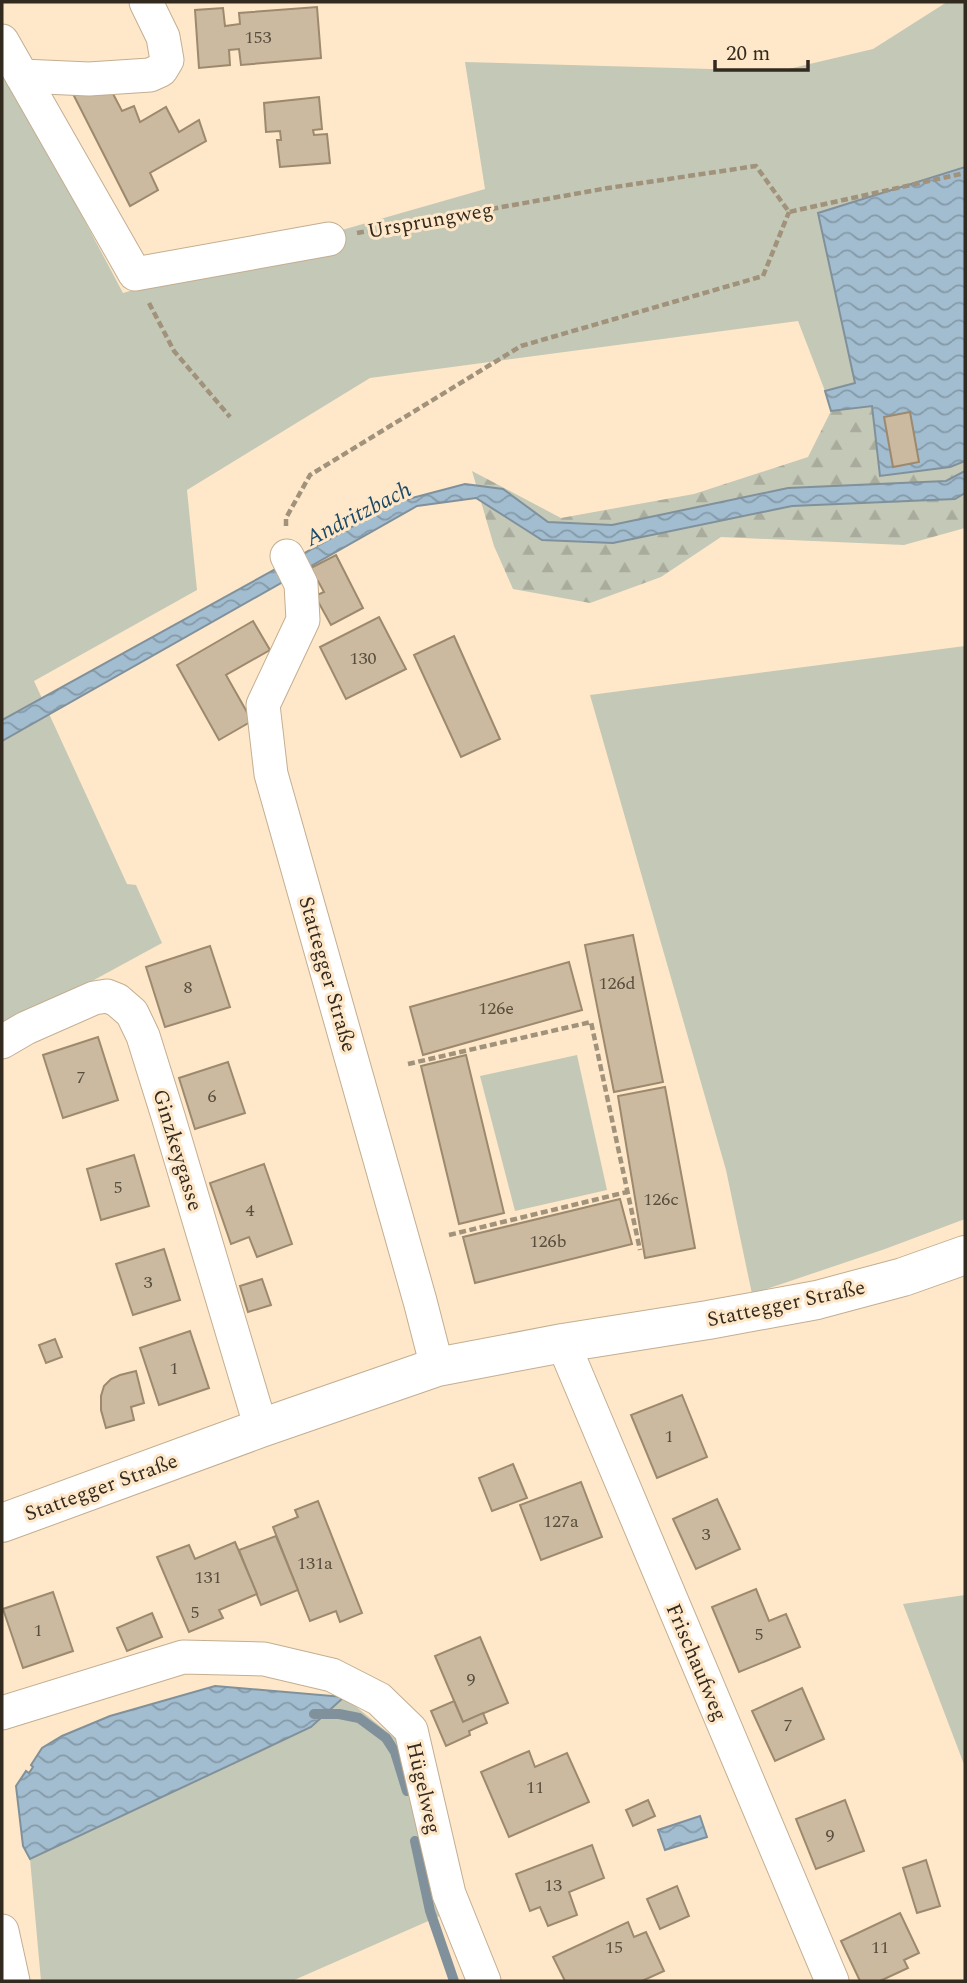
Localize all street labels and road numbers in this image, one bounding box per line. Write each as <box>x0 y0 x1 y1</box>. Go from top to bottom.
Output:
street label: Ursprungweg <box>365 194 496 248</box>
street label: Stattegger Straße <box>289 893 365 1056</box>
street label: Ginzkeygasse <box>143 1085 211 1215</box>
street label: Stattegger Straße <box>704 1272 868 1336</box>
street label: Stattegger Straße <box>20 1445 182 1530</box>
street label: Frischaufweg <box>657 1599 735 1726</box>
street label: Hügelweg <box>397 1739 449 1838</box>

